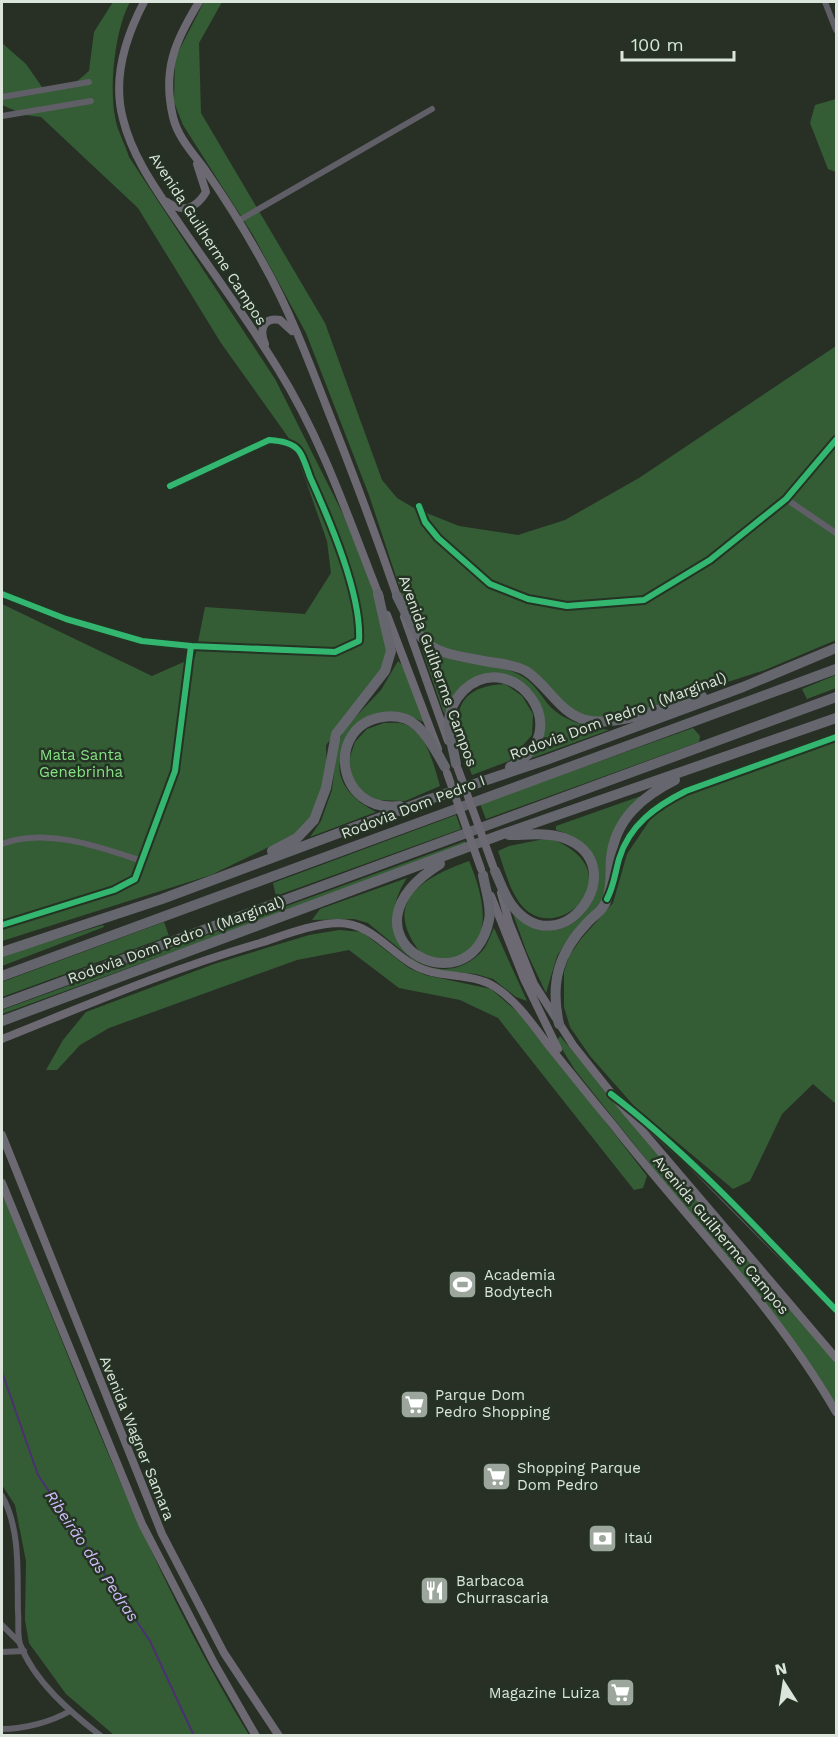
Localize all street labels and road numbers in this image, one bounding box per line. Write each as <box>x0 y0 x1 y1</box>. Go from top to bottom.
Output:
street label: Avenida Guilherme Campos <box>145 149 271 329</box>
street label: Avenida Guilherme Campos <box>395 573 481 769</box>
street label: Rodovia Dom Pedro I (Marginal) <box>507 668 729 764</box>
street label: Rodovia Dom Pedro I <box>338 771 488 843</box>
street label: Rodovia Dom Pedro I (Marginal) <box>65 892 287 988</box>
street label: Avenida Guilherme Campos <box>649 1152 793 1318</box>
street label: Avenida Wagner Samara <box>96 1353 178 1523</box>

